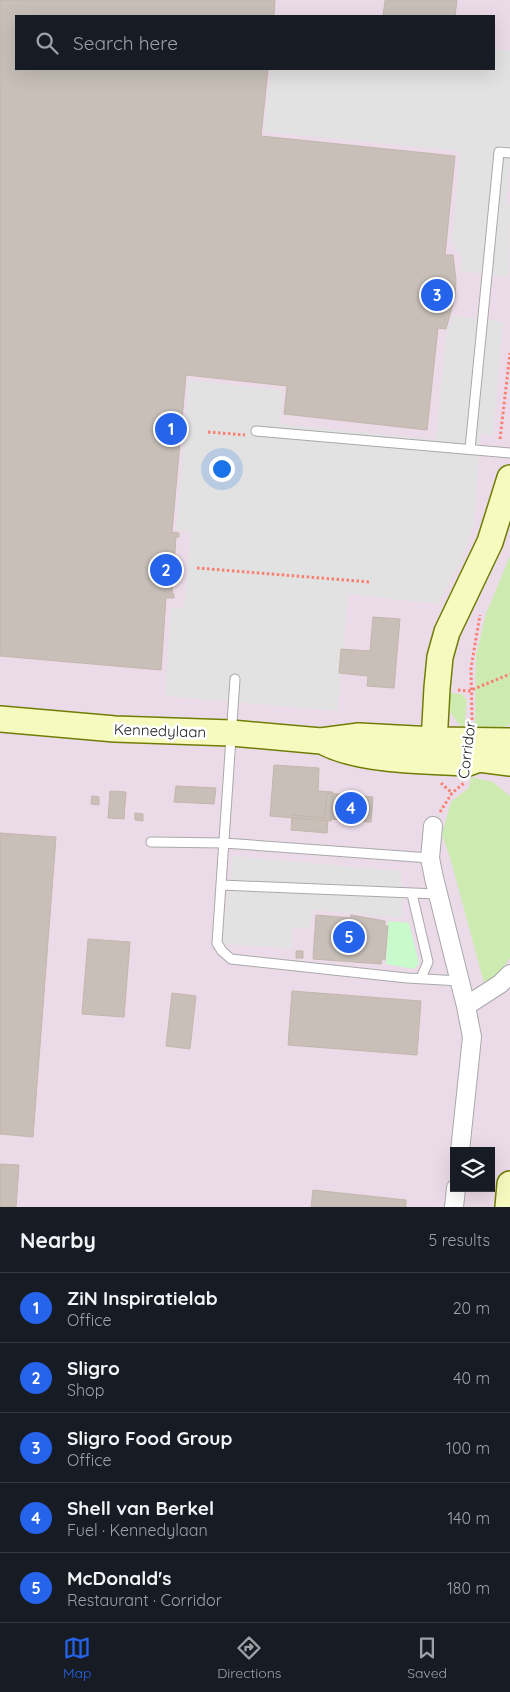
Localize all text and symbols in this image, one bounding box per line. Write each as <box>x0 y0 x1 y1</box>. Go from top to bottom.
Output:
search box <box>15 15 495 70</box>
icon: search <box>33 29 61 57</box>
text: Search here <box>73 31 178 55</box>
pin: 3 <box>421 276 453 314</box>
pin: 1 <box>155 410 187 448</box>
your location <box>209 456 235 482</box>
pin: 2 <box>150 551 182 589</box>
street label: Kennedylaan <box>114 719 206 742</box>
street label: Corridor <box>454 720 479 780</box>
pin: 4 <box>335 789 367 827</box>
pin: 5 <box>333 918 365 956</box>
map controls <box>450 1147 495 1192</box>
button: layers <box>450 1147 495 1192</box>
text: Nearby <box>20 1227 96 1253</box>
text: 5 results <box>429 1230 490 1250</box>
text: ZiN Inspiratielab <box>67 1286 218 1310</box>
text: 1 <box>33 1298 39 1318</box>
text: 20 m <box>453 1298 490 1318</box>
text: Office <box>67 1310 112 1330</box>
text: Sligro <box>67 1356 120 1380</box>
text: 2 <box>31 1368 41 1388</box>
text: 40 m <box>453 1368 490 1388</box>
text: Shop <box>67 1380 104 1400</box>
text: Sligro Food Group <box>67 1426 232 1450</box>
text: 3 <box>32 1438 40 1458</box>
text: 100 m <box>446 1438 490 1458</box>
text: Office <box>67 1450 112 1470</box>
text: Shell van Berkel <box>67 1496 214 1520</box>
text: 4 <box>31 1508 41 1528</box>
text: 140 m <box>447 1508 490 1528</box>
text: Fuel · Kennedylaan <box>67 1520 208 1540</box>
text: McDonald's <box>67 1566 171 1590</box>
text: 5 <box>31 1578 41 1598</box>
text: 180 m <box>447 1578 490 1598</box>
text: Restaurant · Corridor <box>67 1590 222 1610</box>
tab: Map <box>63 1634 91 1682</box>
tab: Directions <box>217 1634 281 1682</box>
tab: Saved <box>407 1634 447 1682</box>

